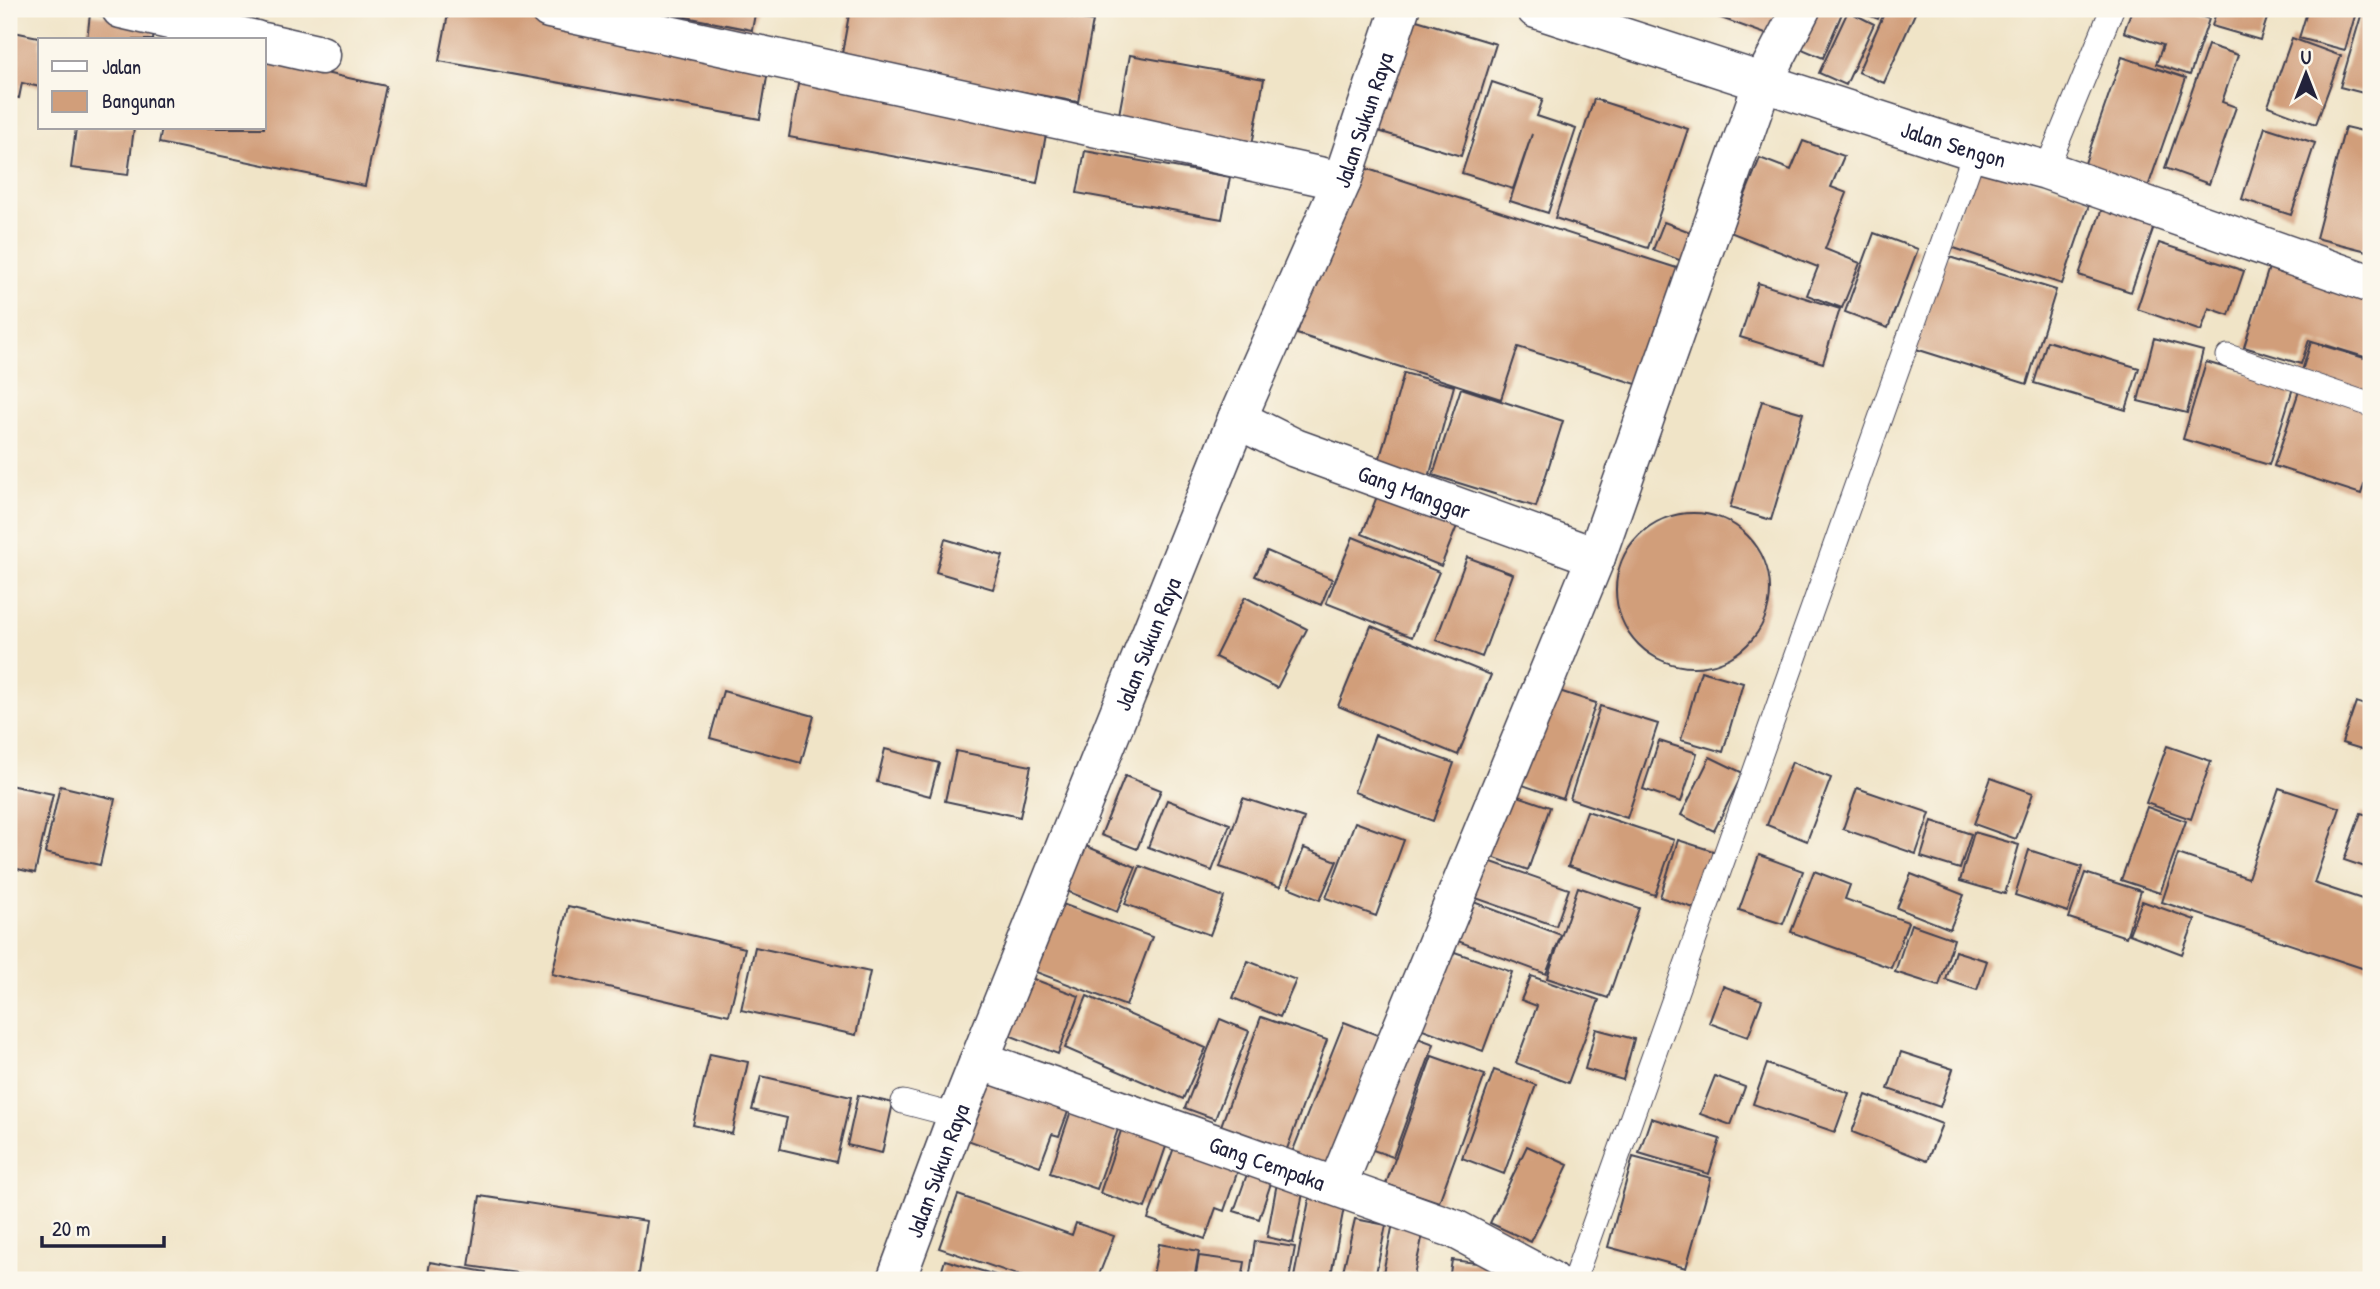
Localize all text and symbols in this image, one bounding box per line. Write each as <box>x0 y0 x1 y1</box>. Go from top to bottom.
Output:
legend <box>38 38 266 130</box>
north arrow <box>2272 38 2342 108</box>
text: U <box>2301 44 2312 70</box>
street label: Jalan Sukun Raya <box>1326 48 1400 192</box>
text: Jalan <box>102 52 141 81</box>
text: Bangunan <box>102 86 175 115</box>
street label: Jalan Sengon <box>1897 113 2010 174</box>
street label: Gang Manggar <box>1354 457 1475 526</box>
street label: Jalan Sukun Raya <box>1106 573 1187 715</box>
street label: Jalan Sukun Raya <box>898 1099 976 1242</box>
street label: Gang Cempaka <box>1205 1128 1330 1197</box>
scale bar <box>42 1205 164 1249</box>
text: 20 m <box>52 1214 90 1243</box>

